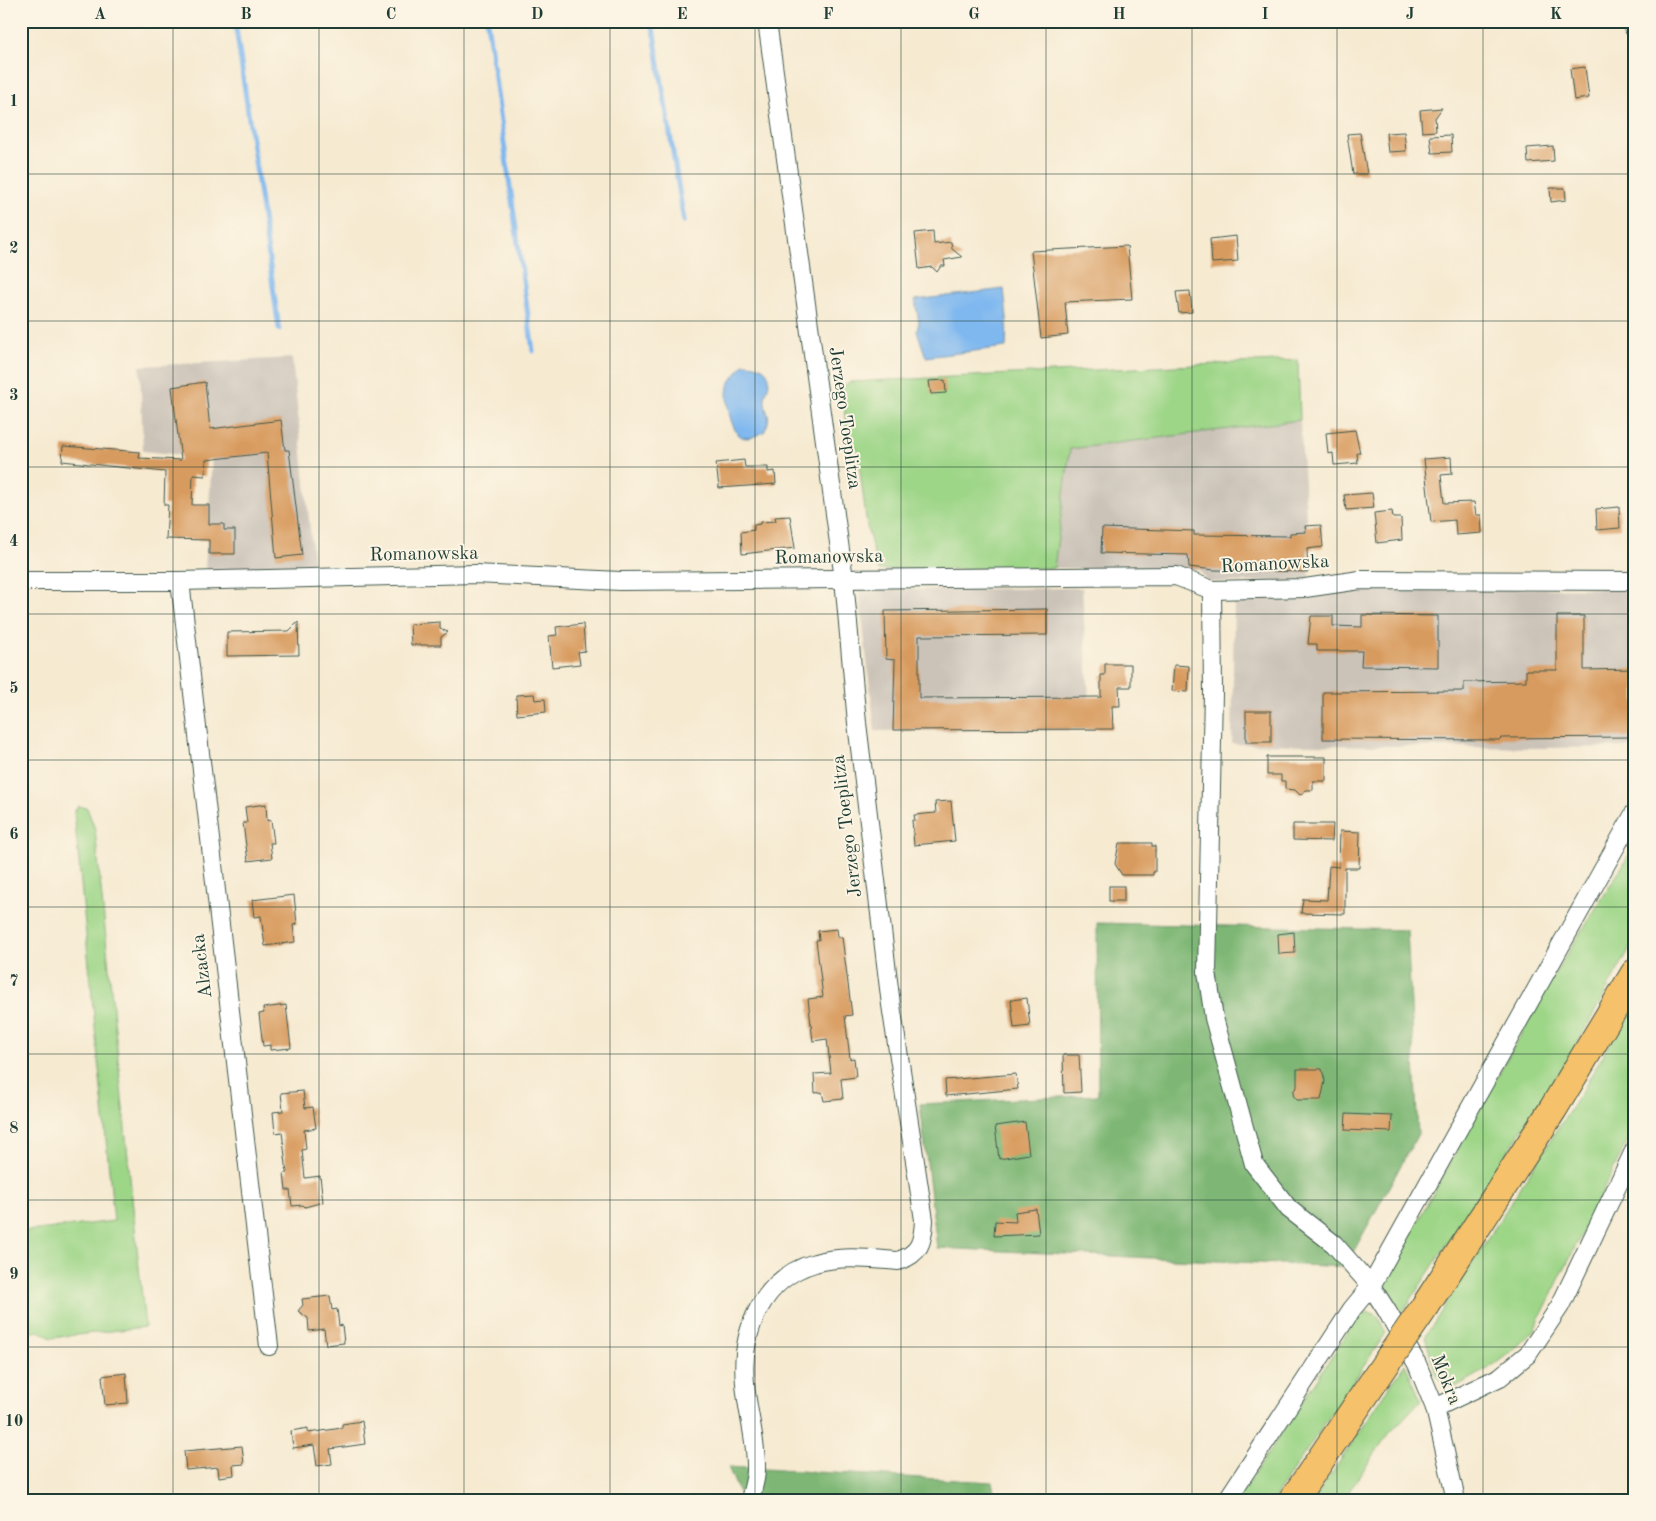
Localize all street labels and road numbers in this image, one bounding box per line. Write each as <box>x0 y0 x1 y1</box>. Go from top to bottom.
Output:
street label: Jerzego Toeplitza <box>825 345 864 491</box>
street label: Romanowska <box>369 545 479 565</box>
street label: Romanowska <box>774 548 884 568</box>
street label: Romanowska <box>1220 553 1331 577</box>
street label: Jerzego Toeplitza <box>830 753 866 899</box>
street label: Alzacka <box>190 932 216 999</box>
street label: Mokra <box>1426 1352 1464 1408</box>

